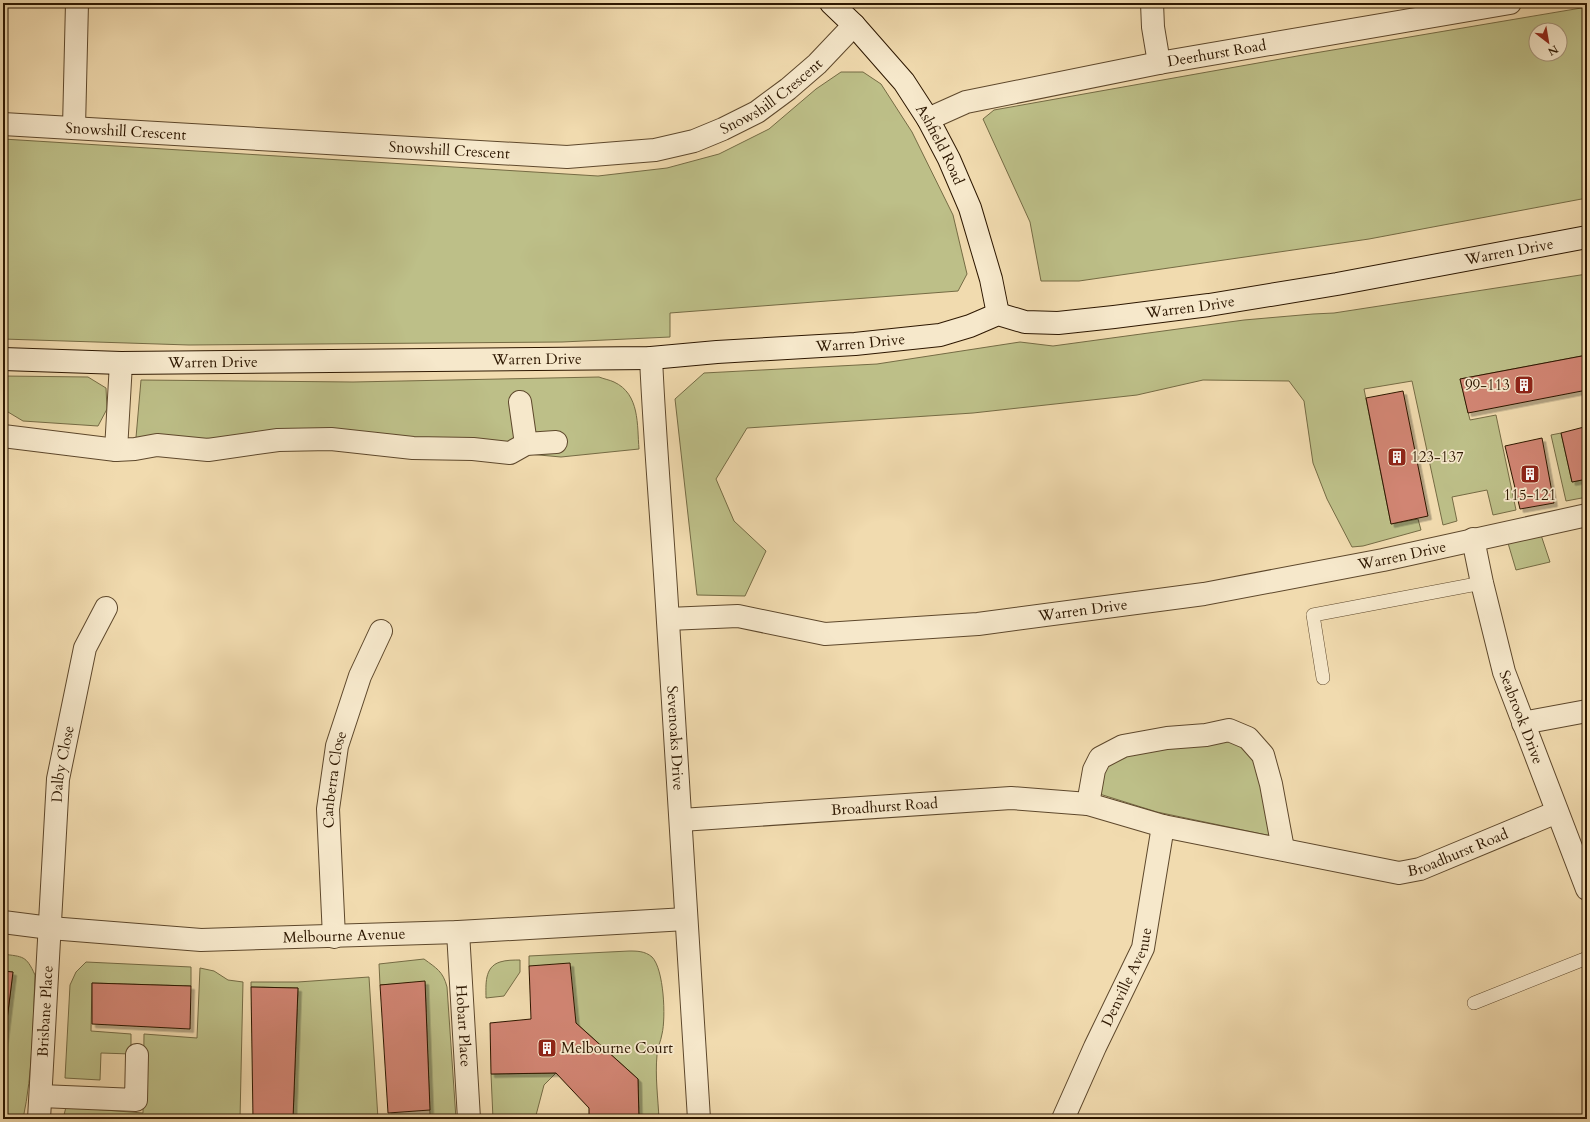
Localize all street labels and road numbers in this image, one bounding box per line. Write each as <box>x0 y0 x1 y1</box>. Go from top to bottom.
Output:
street label: Deerhurst Road <box>1166 35 1268 71</box>
street label: Snowshill Crescent <box>717 54 827 139</box>
street label: Ashfield Road <box>911 100 969 188</box>
street label: Snowshill Crescent <box>65 118 187 145</box>
street label: Snowshill Crescent <box>388 137 511 164</box>
street label: Warren Drive <box>1462 233 1555 270</box>
street label: Warren Drive <box>1143 291 1236 323</box>
street label: Warren Drive <box>814 329 906 356</box>
street label: Warren Drive <box>491 349 582 370</box>
street label: Warren Drive <box>167 352 258 373</box>
street label: Warren Drive <box>1355 536 1448 575</box>
street label: Warren Drive <box>1036 594 1129 626</box>
street label: Seabrook Drive <box>1494 667 1548 767</box>
street label: Sevenoaks Drive <box>662 685 689 791</box>
street label: Dalby Close <box>47 724 79 803</box>
street label: Canberra Close <box>318 728 351 829</box>
street label: Broadhurst Road <box>830 793 939 820</box>
street label: Broadhurst Road <box>1406 824 1511 881</box>
street label: Melbourne Avenue <box>282 924 406 947</box>
street label: Denville Avenue <box>1096 926 1156 1030</box>
street label: Brisbane Place <box>32 965 58 1058</box>
street label: Hobart Place <box>451 984 476 1068</box>

